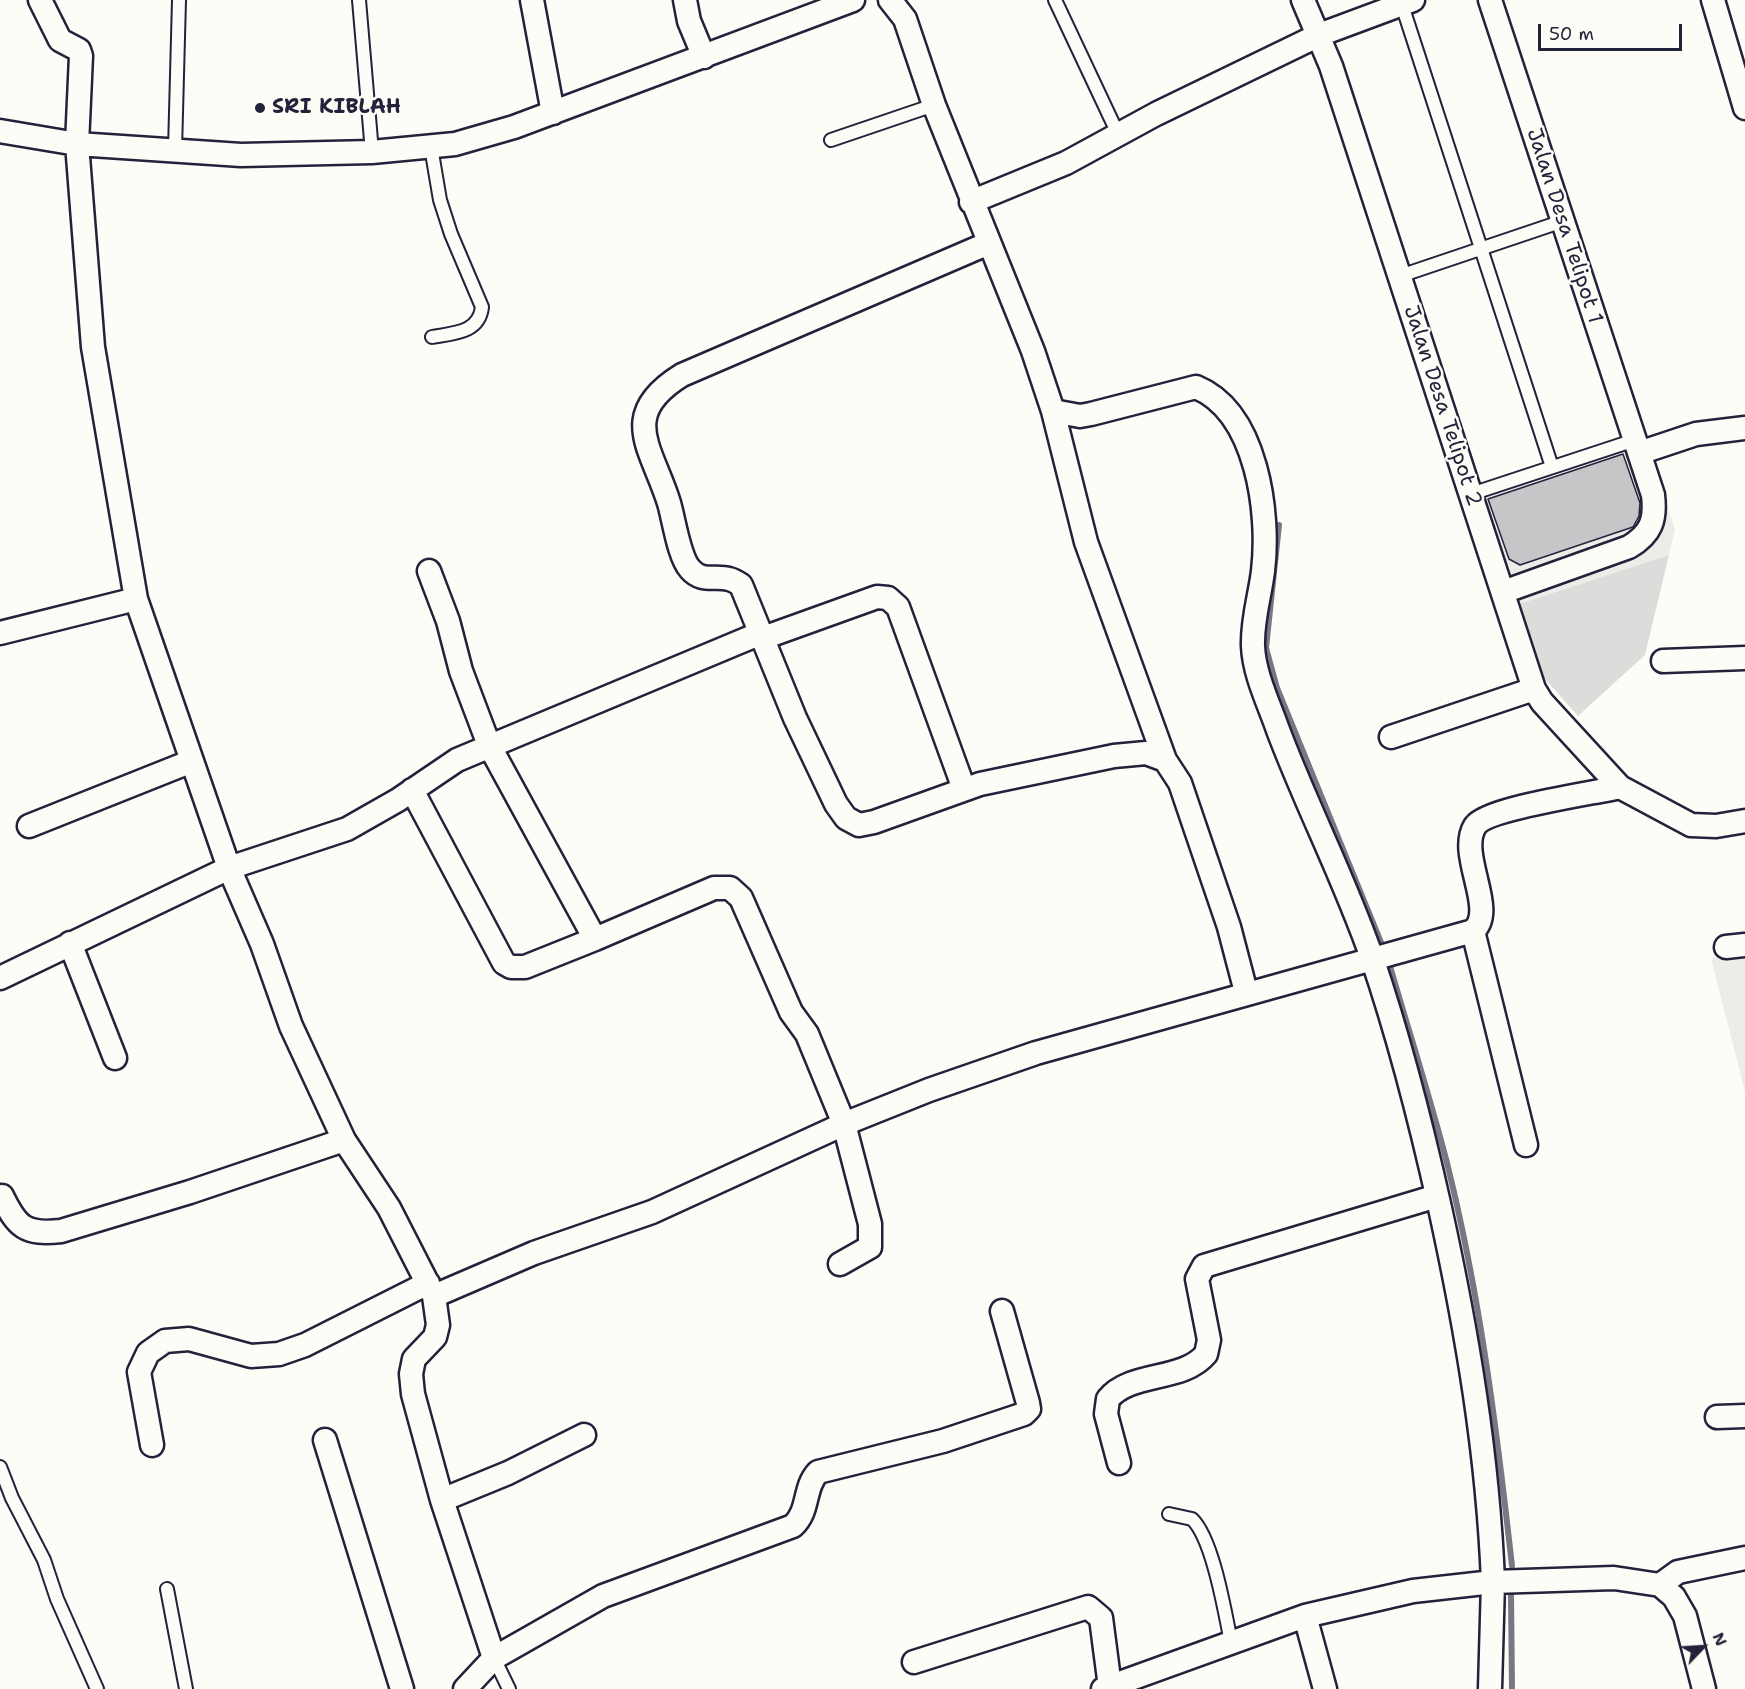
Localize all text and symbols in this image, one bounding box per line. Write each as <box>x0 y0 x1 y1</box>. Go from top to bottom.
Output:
scale bar <box>1541 12 1685 50</box>
text: 50 m <box>1549 22 1594 46</box>
place label: SRI KIBLAH <box>272 95 401 121</box>
marker: SRI KIBLAH <box>253 101 267 115</box>
street label: Jalan Desa Telipot 1 <box>1521 125 1607 327</box>
street label: Jalan Desa Telipot 2 <box>1398 302 1486 510</box>
north arrow <box>1673 1617 1733 1677</box>
text: N <box>1708 1629 1732 1649</box>

